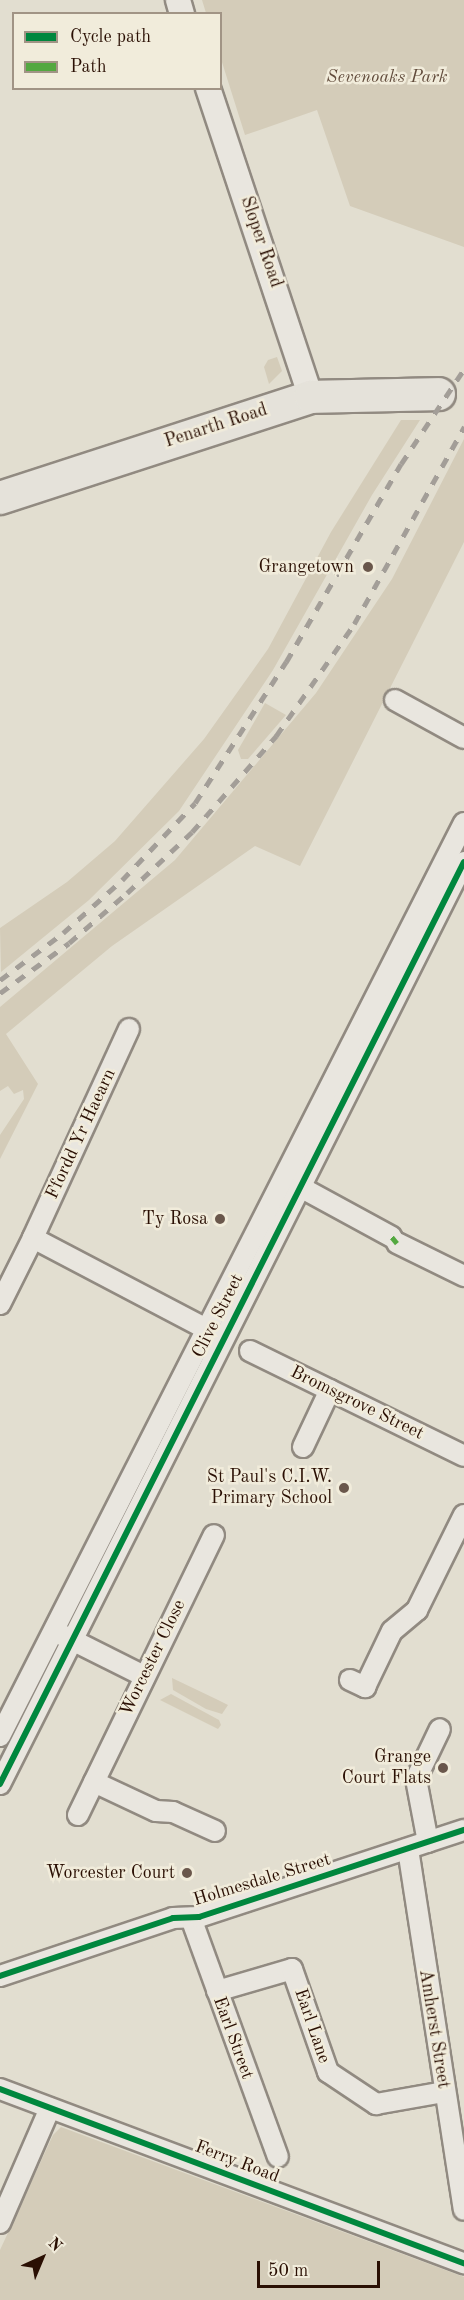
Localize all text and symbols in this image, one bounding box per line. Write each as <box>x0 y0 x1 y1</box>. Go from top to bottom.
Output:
legend <box>12 12 222 90</box>
text: Cycle path <box>70 28 151 46</box>
text: Path <box>70 58 106 76</box>
park label: Sevenoaks Park <box>326 66 448 88</box>
street label: Sloper Road <box>235 194 287 290</box>
street label: Penarth Road <box>162 399 270 453</box>
place label: Grangetown <box>258 556 354 578</box>
marker: Grangetown <box>359 558 377 576</box>
street label: Ffordd Yr Haearn <box>41 1065 121 1203</box>
place label: Ty Rosa <box>142 1208 208 1230</box>
marker: Ty Rosa <box>213 1212 227 1226</box>
street label: Clive Street <box>188 1270 248 1362</box>
street label: Bromsgrove Street <box>287 1361 427 1445</box>
place label: St Paul's C.I.W. Primary School <box>207 1467 332 1510</box>
marker: St Paul's C.I.W. Primary School <box>337 1481 351 1495</box>
street label: Worcester Close <box>116 1596 190 1720</box>
place label: Grange Court Flats <box>342 1747 431 1790</box>
marker: Grange Court Flats <box>436 1761 450 1775</box>
street label: Holmesdale Street <box>191 1849 333 1911</box>
place label: Worcester Court <box>46 1862 175 1884</box>
marker: Worcester Court <box>180 1866 194 1880</box>
street label: Amherst Street <box>414 1968 454 2090</box>
street label: Earl Lane <box>289 1986 335 2066</box>
street label: Earl Street <box>208 1994 258 2082</box>
street label: Ferry Road <box>192 2136 282 2188</box>
north arrow <box>12 2228 72 2288</box>
text: N <box>45 2235 64 2255</box>
scale bar <box>260 2249 383 2287</box>
text: 50 m <box>268 2262 308 2280</box>

